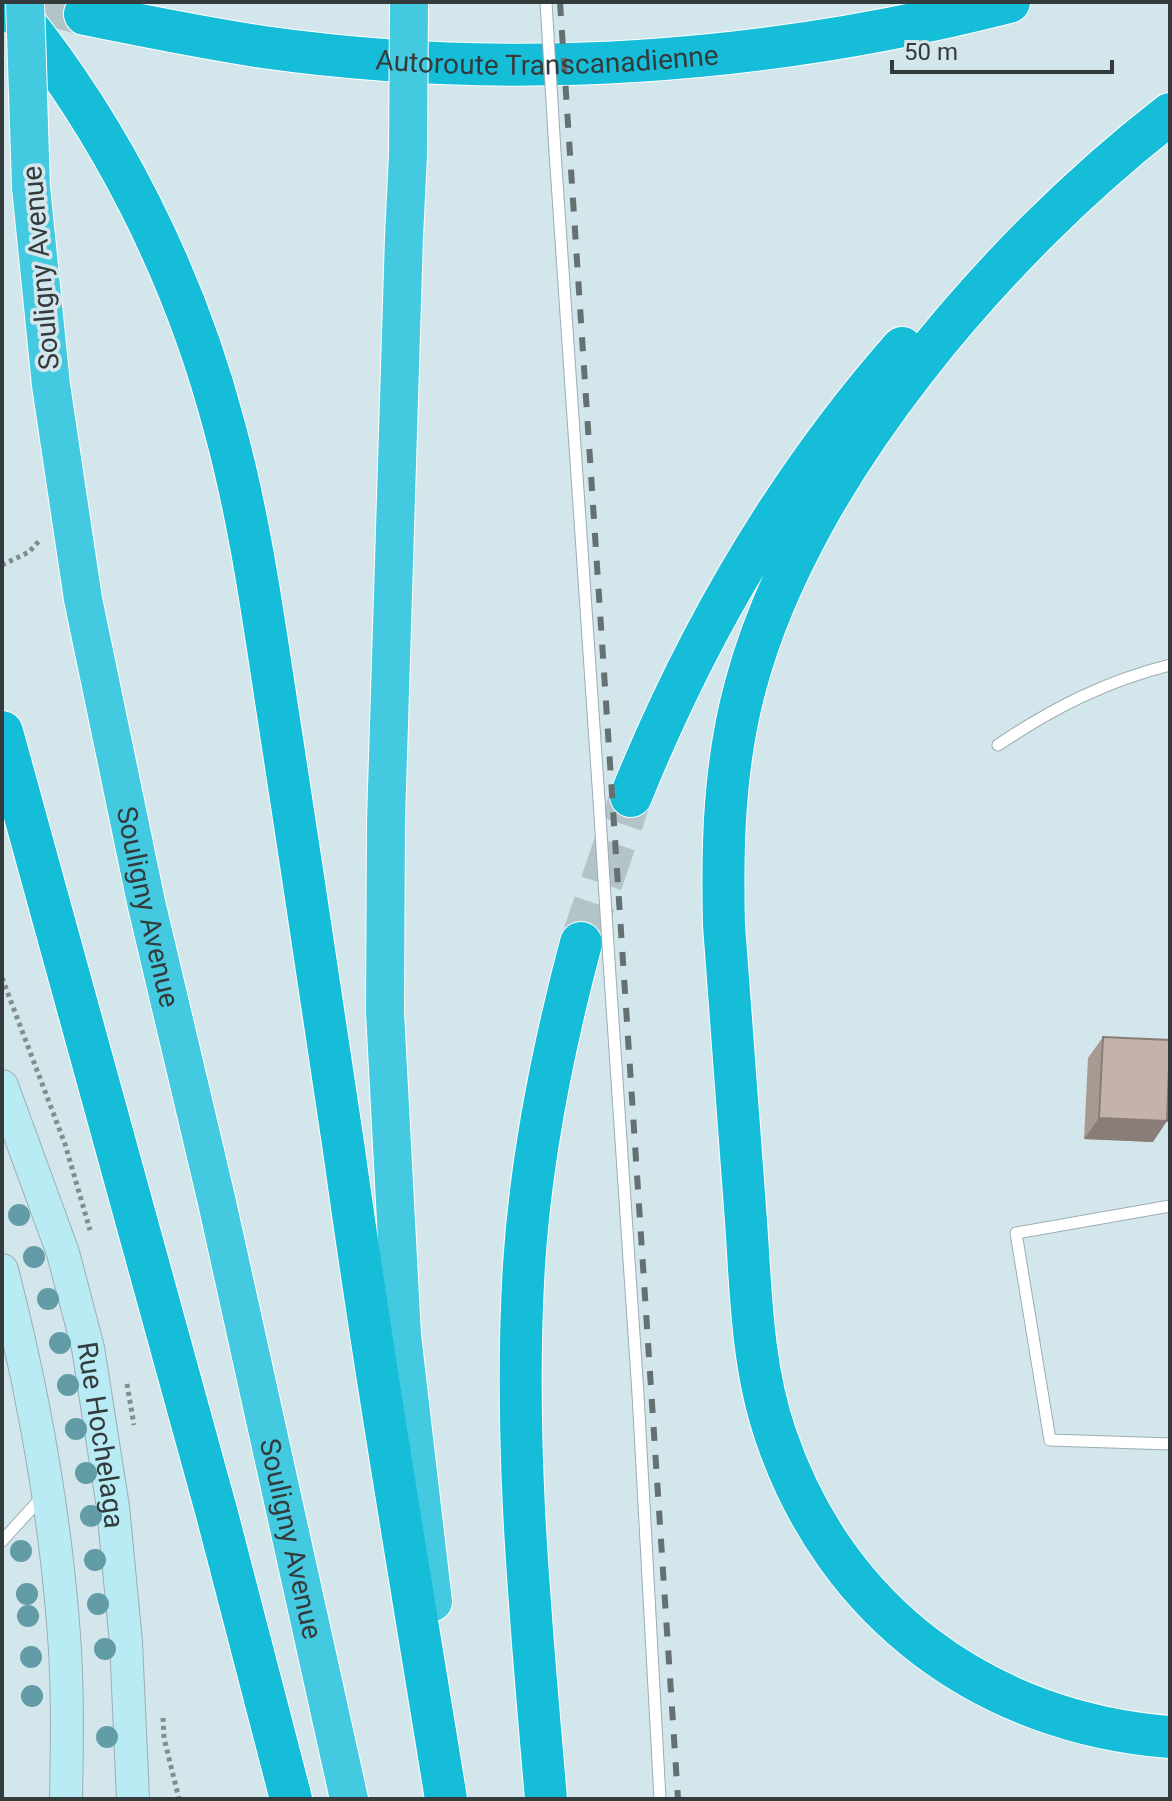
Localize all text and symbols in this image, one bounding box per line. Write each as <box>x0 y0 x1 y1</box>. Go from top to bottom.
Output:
scale bar <box>892 24 1112 74</box>
street label: Autoroute Transcanadienne <box>374 38 720 82</box>
text: 50 m <box>904 38 958 66</box>
street label: Souligny Avenue <box>15 165 66 371</box>
street label: Souligny Avenue <box>110 804 186 1010</box>
street label: Rue Hochelaga <box>70 1339 131 1530</box>
street label: Souligny Avenue <box>253 1435 329 1642</box>

